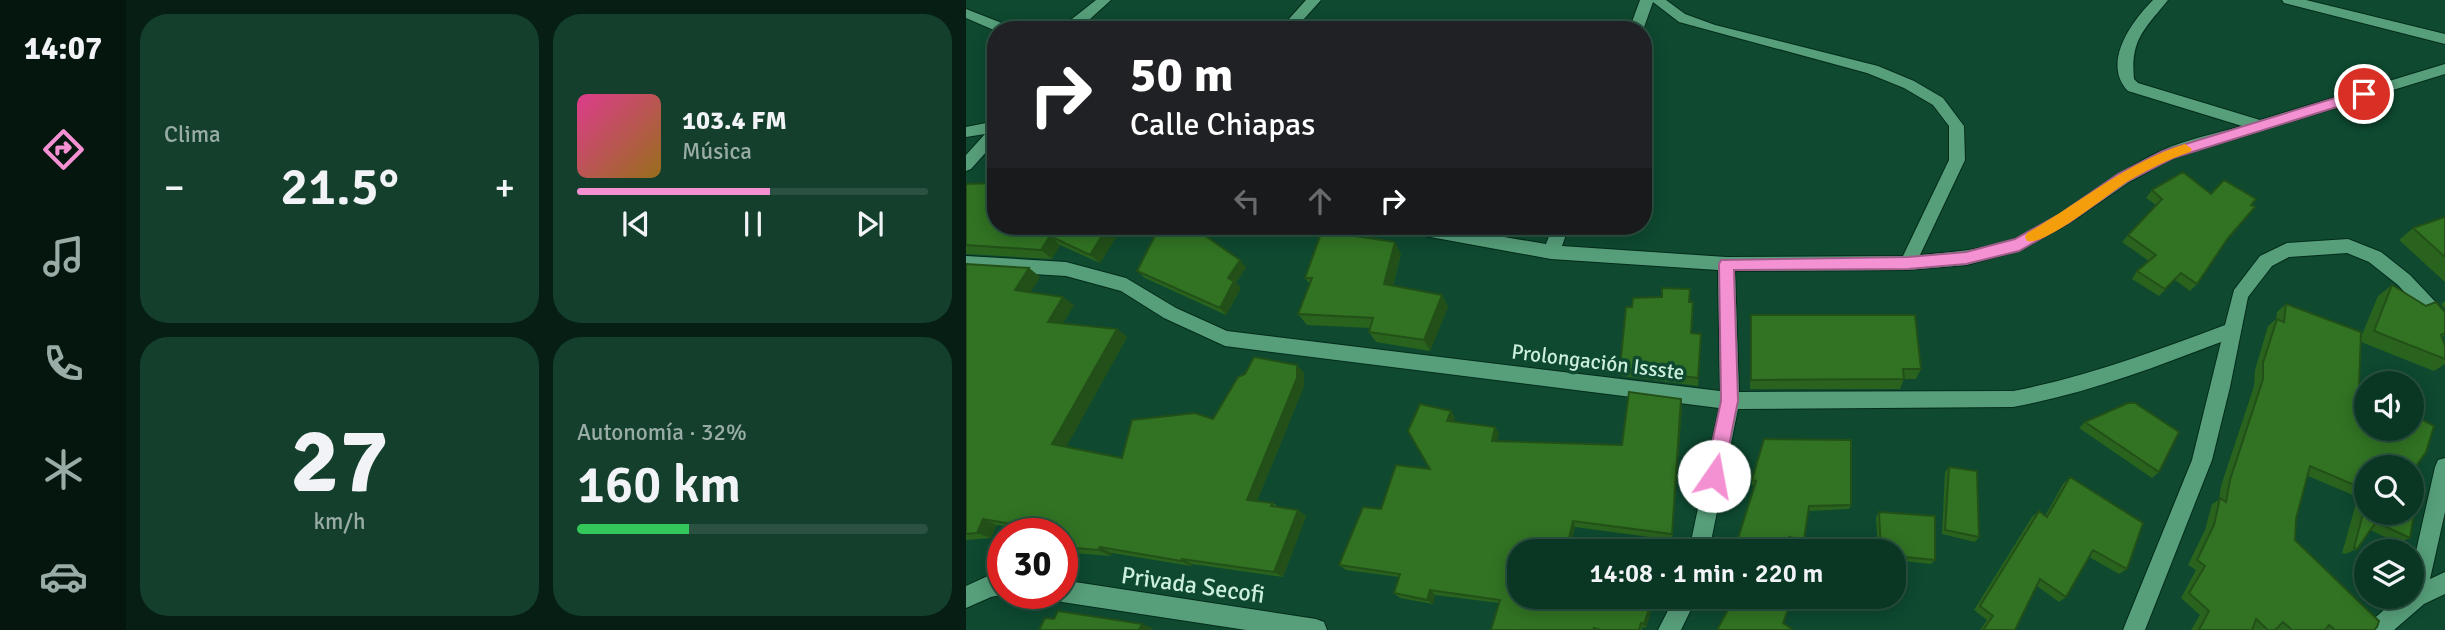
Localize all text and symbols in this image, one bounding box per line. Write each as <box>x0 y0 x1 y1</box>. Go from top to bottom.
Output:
text: 14:07 <box>24 29 102 68</box>
text: 50 m <box>1130 45 1233 105</box>
icon: right <box>1015 49 1106 140</box>
pin <box>2334 64 2394 124</box>
icon: arrive <box>2345 75 2383 113</box>
text: 103.4 FM <box>682 105 787 137</box>
text: Calle Chiapas <box>1130 105 1315 144</box>
text: Clima <box>164 120 221 149</box>
icon: directions <box>39 125 88 174</box>
text: Música <box>682 137 752 166</box>
text: 21.5° <box>280 155 399 219</box>
text: − <box>164 164 185 211</box>
text: + <box>494 164 515 211</box>
icon: left <box>1228 182 1266 220</box>
icon: ahead <box>1301 182 1339 220</box>
icon: right <box>1374 182 1412 220</box>
icon: previous <box>617 205 655 243</box>
icon: pause <box>734 205 772 243</box>
icon: next <box>851 205 889 243</box>
icon: music <box>39 232 88 281</box>
street label: Prolongación Issste <box>1510 338 1686 386</box>
icon: phone <box>39 339 88 388</box>
map controls <box>2354 371 2424 609</box>
button: sound <box>2354 371 2424 441</box>
text: 27 <box>290 405 389 518</box>
text: Autonomía · 32% <box>577 418 747 447</box>
position arrow <box>1677 439 1751 513</box>
icon: climate <box>39 445 88 494</box>
text: 160 km <box>577 453 741 517</box>
button: search <box>2354 455 2424 525</box>
text: km/h <box>313 507 366 536</box>
speed limit sign: 30 <box>987 518 1078 609</box>
button: layers <box>2354 539 2424 609</box>
icon: car <box>39 552 88 601</box>
text: 14:08 · 1 min · 220 m <box>1590 558 1823 590</box>
street label: Privada Secofi <box>1119 560 1267 610</box>

